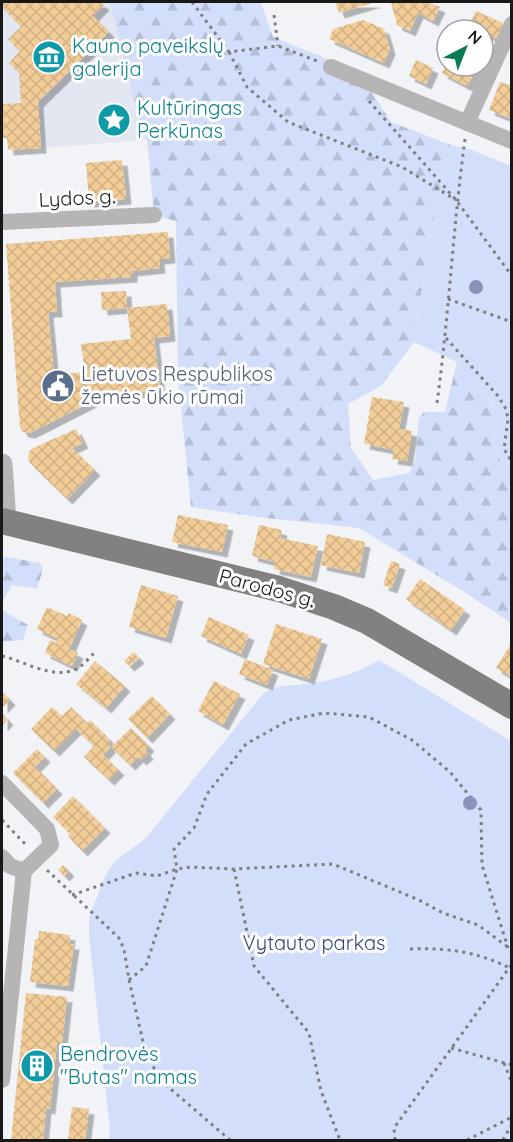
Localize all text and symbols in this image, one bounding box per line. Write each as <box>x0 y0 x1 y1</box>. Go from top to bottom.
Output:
north arrow <box>435 18 495 78</box>
text: N <box>464 25 486 48</box>
place label: Kauno paveikslų galerija <box>72 33 224 81</box>
museum icon: Kauno paveikslų galerija <box>31 39 67 75</box>
place label: Kultūringas Perkūnas <box>137 95 242 143</box>
place icon: Kultūringas Perkūnas <box>96 102 132 138</box>
street label: Lydos g. <box>38 183 116 212</box>
place label: Lietuvos Respublikos žemės ūkio rūmai <box>81 361 273 409</box>
public building icon: Lietuvos Respublikos žemės ūkio rūmai <box>40 368 76 404</box>
street label: Parodos g. <box>216 563 318 612</box>
park label: Vytauto parkas <box>242 930 386 955</box>
place label: Bendrovės "Butas" namas <box>60 1041 197 1089</box>
building icon: Bendrovės "Butas" namas <box>19 1048 55 1084</box>

